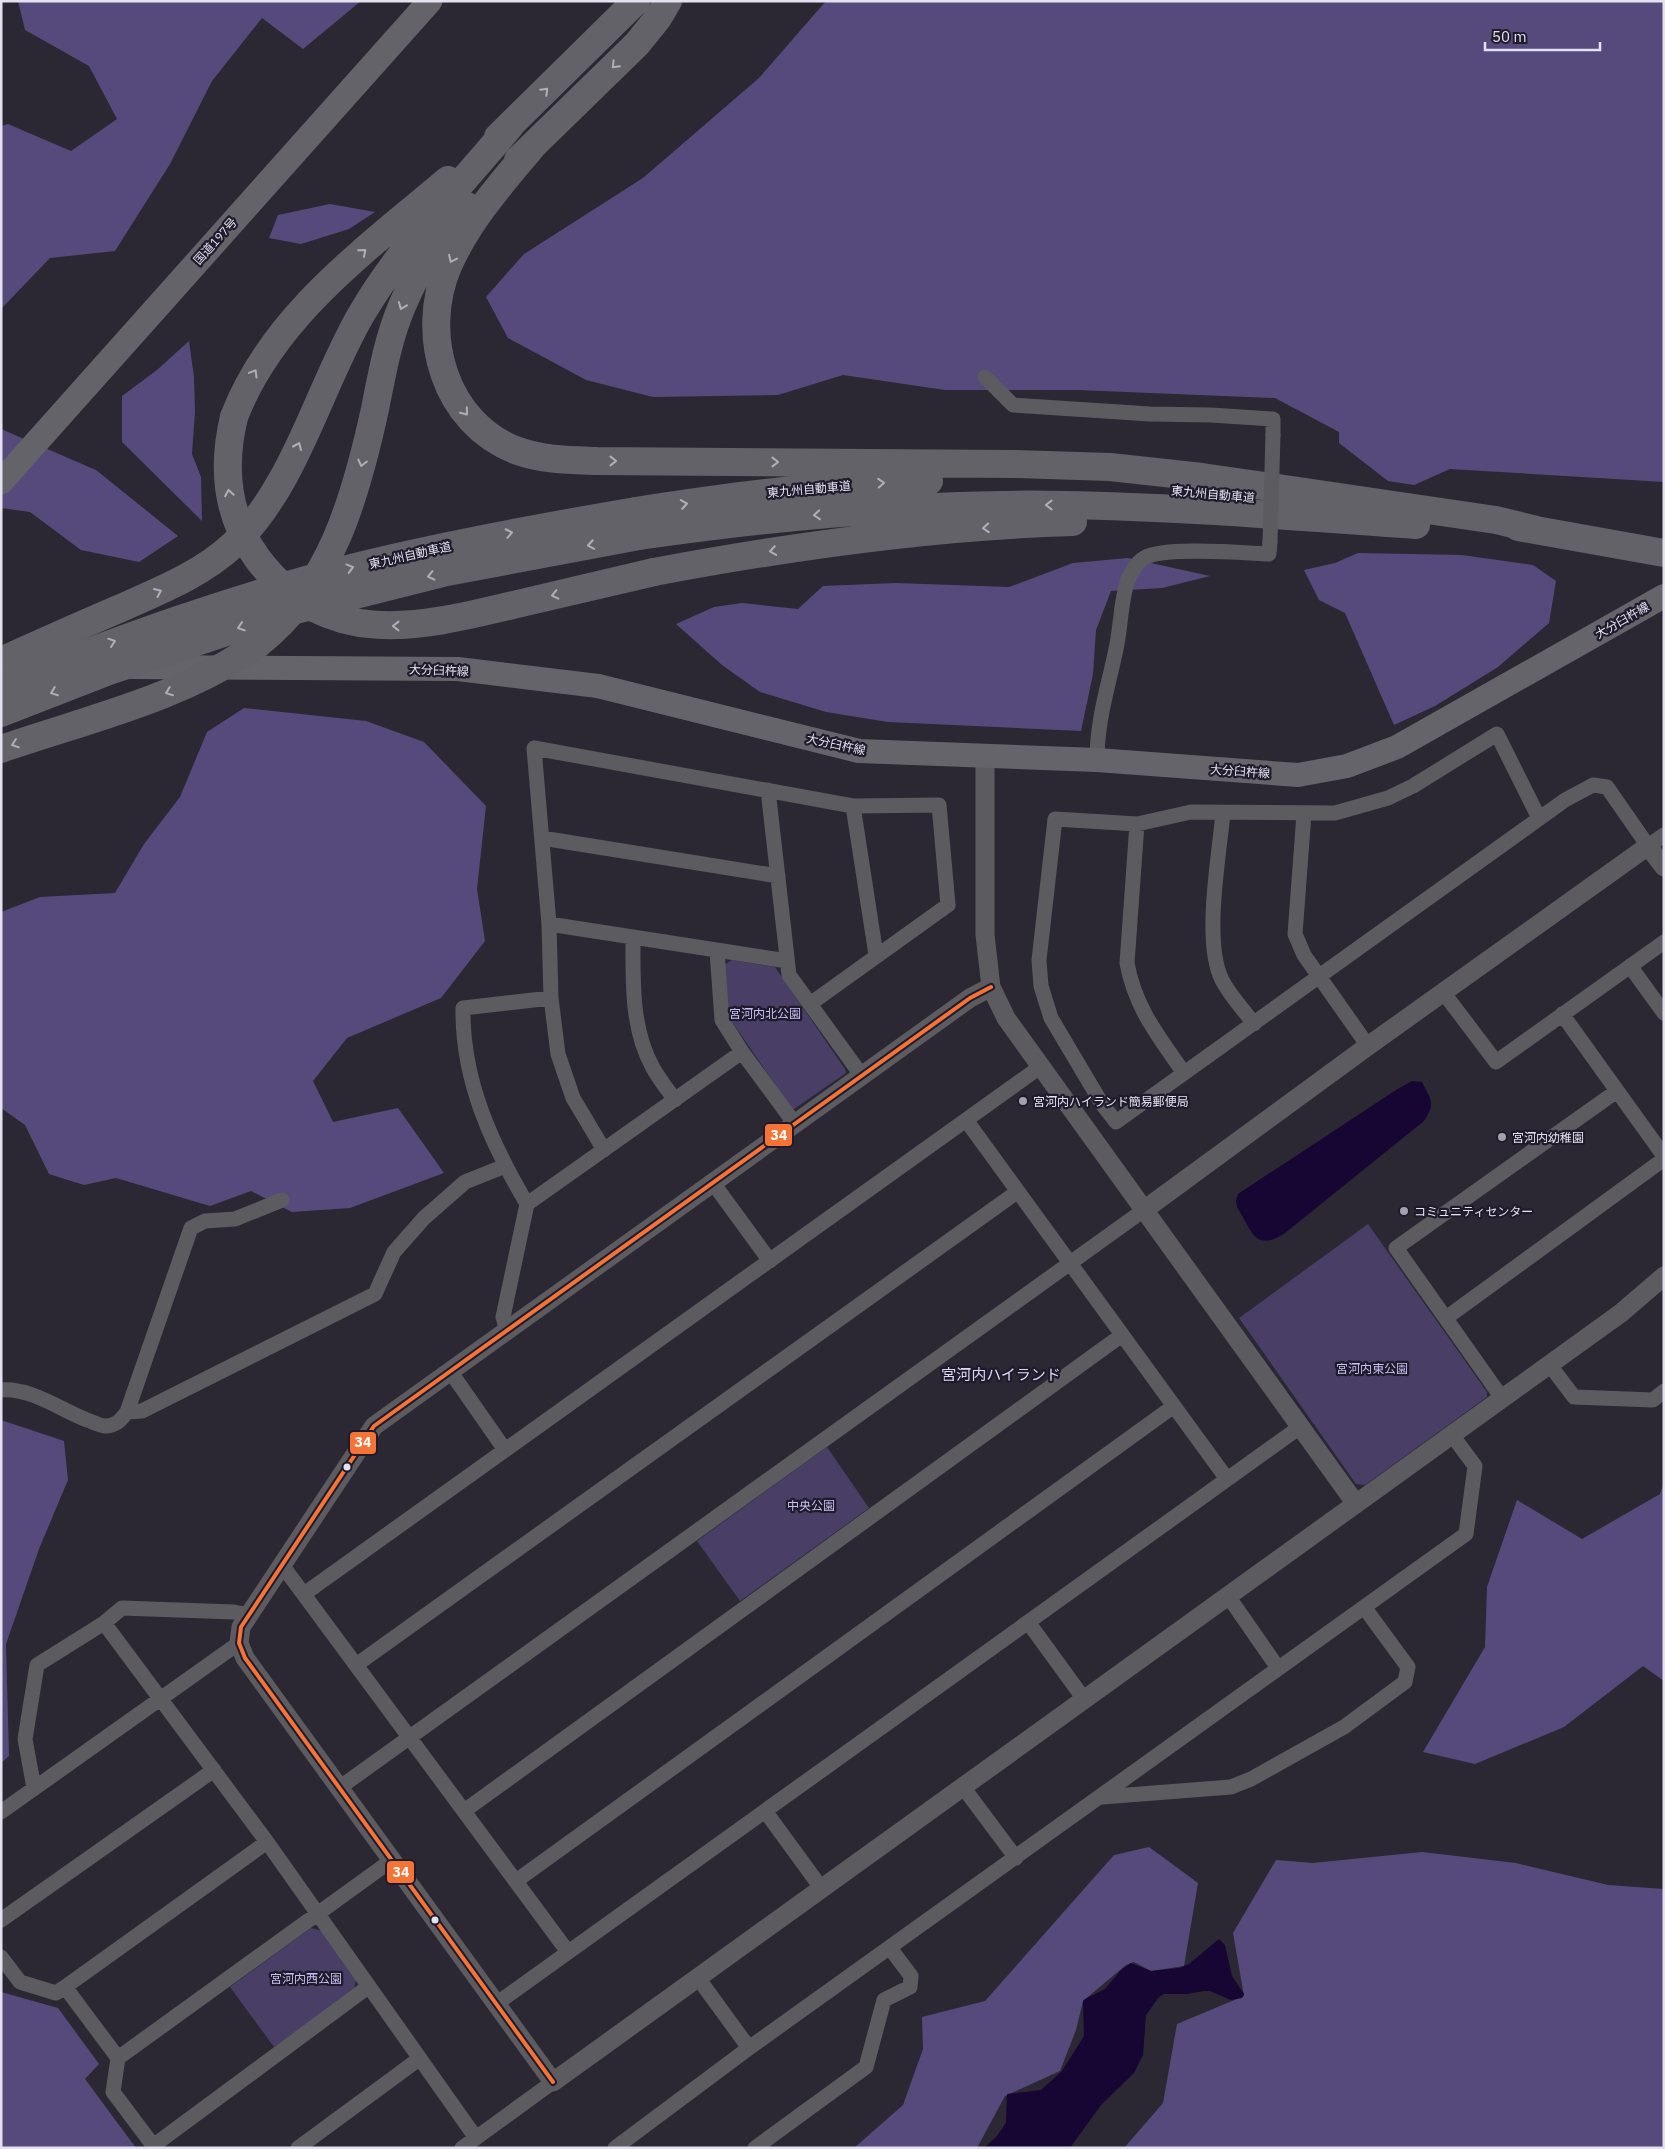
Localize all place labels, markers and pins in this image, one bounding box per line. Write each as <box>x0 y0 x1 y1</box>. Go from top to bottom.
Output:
place label: 宮河内ハイランド簡易郵便局 <box>1033 1094 1189 1109</box>
marker: 宮河内ハイランド簡易郵便局 <box>1017 1095 1029 1107</box>
place label: 宮河内幼稚園 <box>1512 1130 1584 1145</box>
marker: 宮河内幼稚園 <box>1496 1131 1508 1143</box>
place label: コミュニティセンター <box>1414 1204 1533 1219</box>
marker: コミュニティセンター <box>1398 1205 1410 1217</box>
unlabelled marker <box>342 1462 352 1472</box>
unlabelled marker <box>430 1915 440 1925</box>

